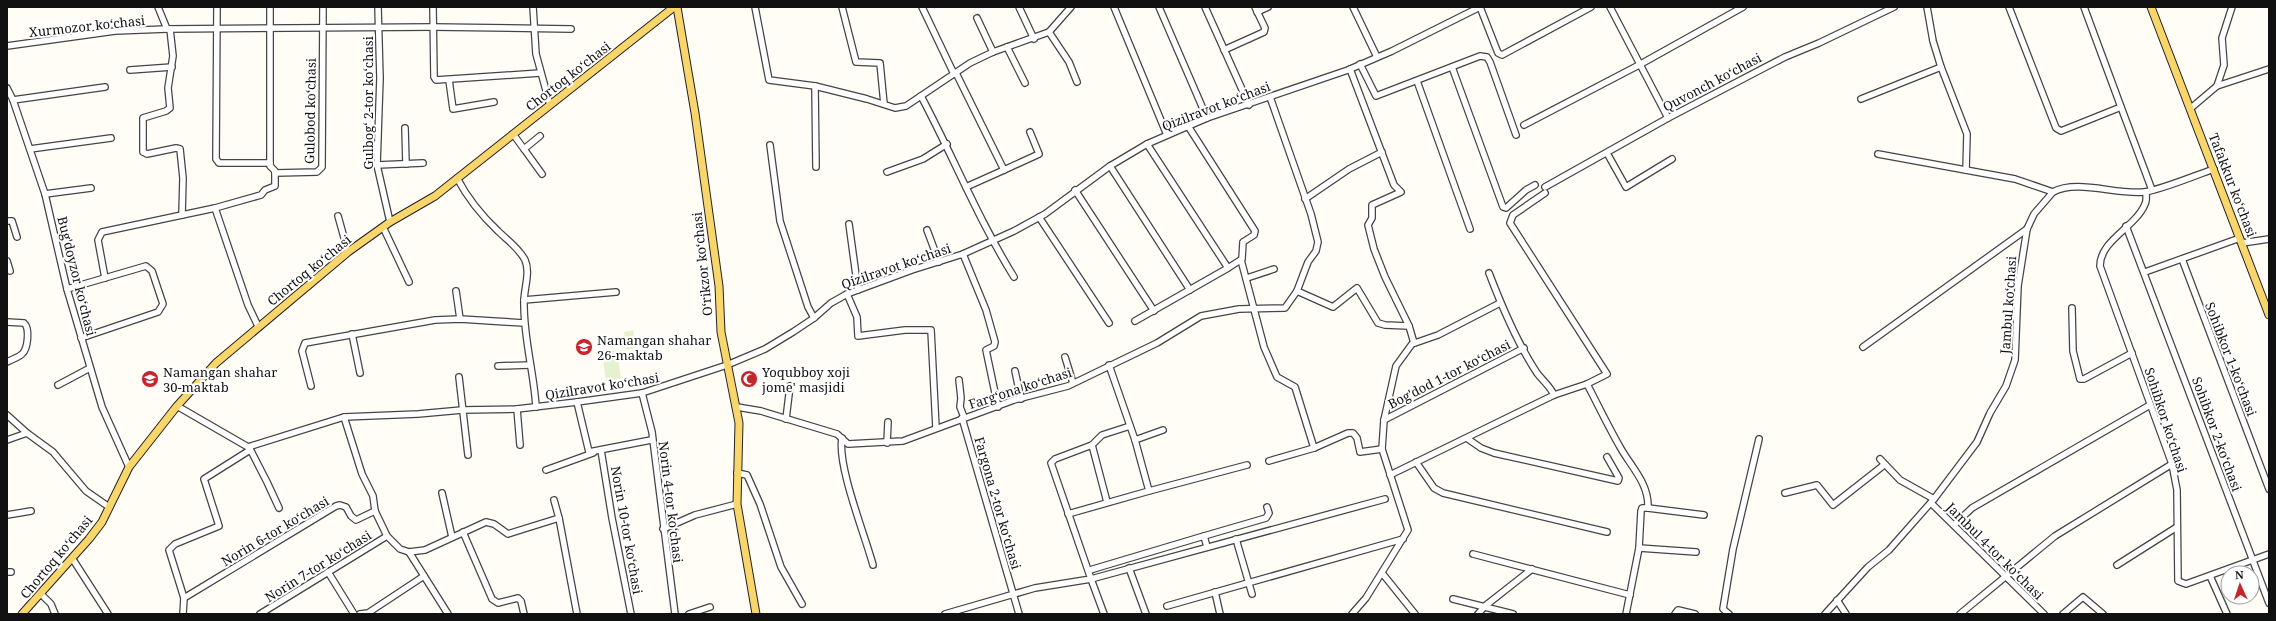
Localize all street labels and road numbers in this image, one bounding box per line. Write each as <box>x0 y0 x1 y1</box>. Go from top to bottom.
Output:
street label: Xurmozor koʻchasi <box>28 11 146 41</box>
street label: Gulbogʻ 2-tor koʻchasi <box>359 36 377 170</box>
street label: Chortoq koʻchasi <box>522 37 614 115</box>
street label: Quvonch koʻchasi <box>1659 48 1765 116</box>
street label: Gulobod koʻchasi <box>300 58 320 164</box>
street label: Qizilravot koʻchasi <box>1159 77 1273 135</box>
street label: Tafakkur koʻchasi <box>2205 130 2261 240</box>
street label: Oʻrikzor koʻchasi <box>688 211 716 317</box>
street label: Bug'doyzor koʻchasi <box>53 214 101 338</box>
street label: Chortoq koʻchasi <box>263 230 355 310</box>
street label: Qizilravot koʻchasi <box>839 239 953 293</box>
street label: Jambul koʻchasi <box>1996 255 2020 355</box>
street label: Sohibkor 1-koʻchasi <box>2201 299 2261 419</box>
street label: Bog'dod 1-tor koʻchasi <box>1385 335 1513 413</box>
street label: Fargʻona koʻchasi <box>966 363 1074 413</box>
street label: Sohibkor koʻchasi <box>2141 365 2191 475</box>
street label: Qizilravot koʻchasi <box>544 368 660 404</box>
street label: Sohibkor 2-koʻchasi <box>2188 374 2246 494</box>
street label: Fargona 2-tor koʻchasi <box>970 435 1026 571</box>
street label: Norin 4-tor koʻchasi <box>655 440 687 564</box>
street label: Norin 10-tor koʻchasi <box>607 465 647 595</box>
street label: Norin 6-tor koʻchasi <box>218 492 332 570</box>
street label: Jambul 4-tor koʻchasi <box>1942 498 2048 604</box>
street label: Chortoq koʻchasi <box>16 512 96 602</box>
street label: Norin 7-tor koʻchasi <box>261 526 375 606</box>

